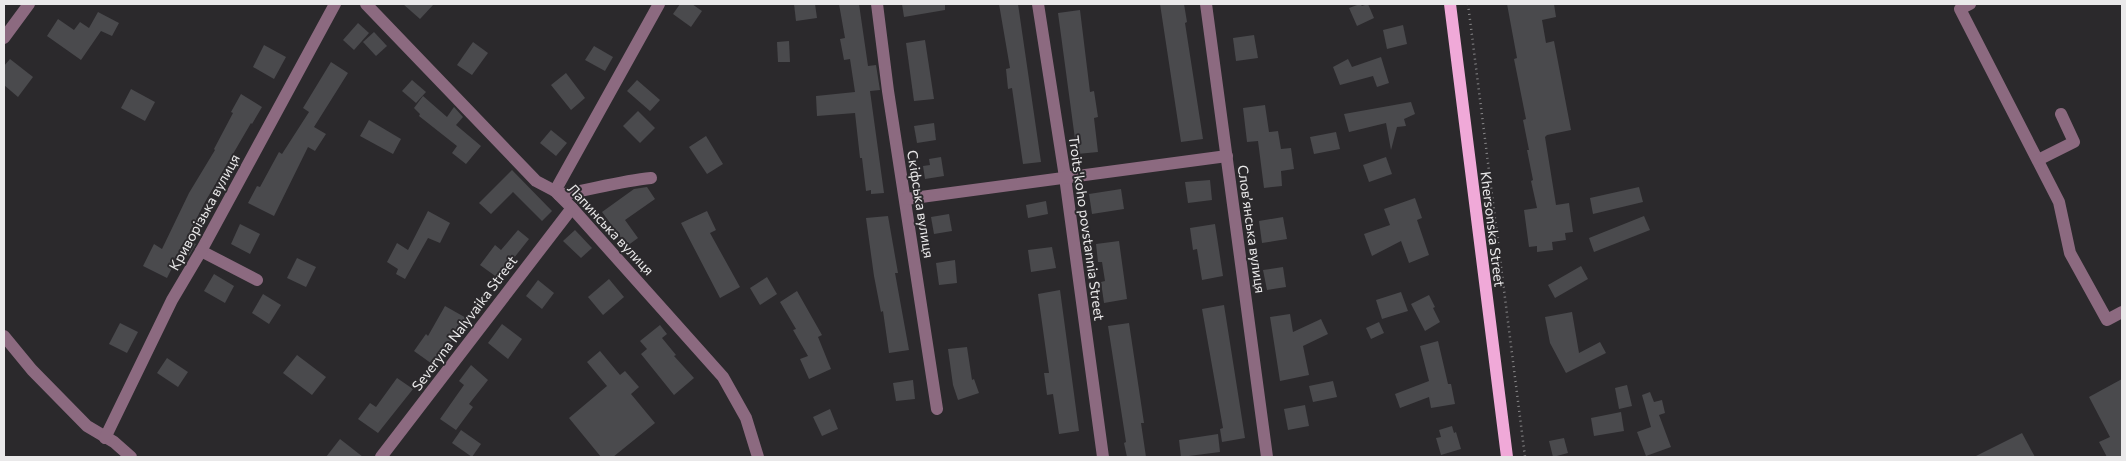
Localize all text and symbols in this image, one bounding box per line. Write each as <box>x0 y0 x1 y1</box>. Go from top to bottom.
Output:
street label: Troits'koho povstannia Street <box>1066 134 1108 322</box>
street label: Скіфська вулиця <box>904 149 938 259</box>
street label: Криворізька вулиця <box>165 151 243 273</box>
street label: Словʼянська вулиця <box>1235 164 1269 294</box>
street label: Khersonska Street <box>1477 170 1509 288</box>
street label: Лапинська вулиця <box>564 180 658 278</box>
street label: Severyna Nalyvaika Street <box>408 252 520 394</box>

